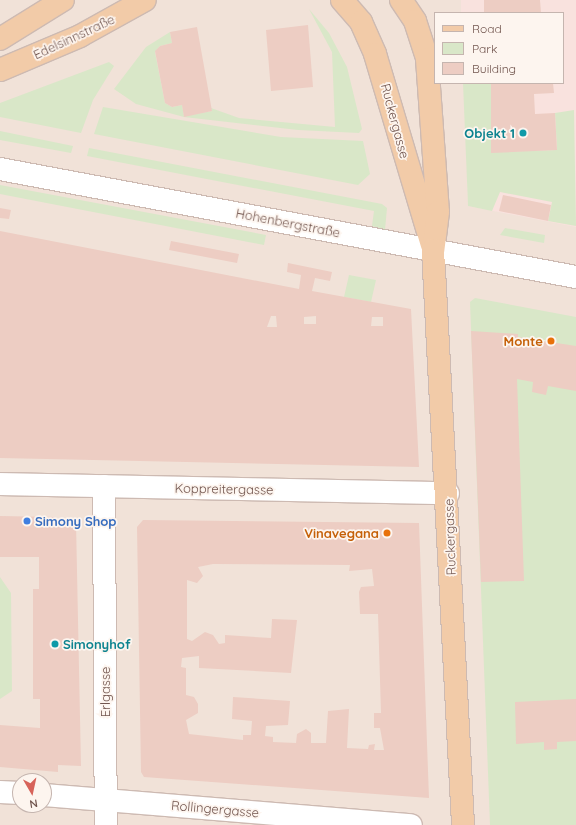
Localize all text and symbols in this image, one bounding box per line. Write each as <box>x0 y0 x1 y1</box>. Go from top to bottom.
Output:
street label: Edelsinnstraße <box>31 11 117 63</box>
legend <box>434 12 564 84</box>
text: Road <box>472 21 502 36</box>
text: Park <box>472 41 497 56</box>
text: Building <box>472 61 516 76</box>
street label: Ruckergasse <box>378 82 412 160</box>
place label: Objekt 1 <box>464 125 515 141</box>
marker: Objekt 1 <box>518 128 528 138</box>
street label: Hohenbergstraße <box>235 205 341 241</box>
place label: Monte <box>504 333 543 349</box>
marker: Monte <box>546 336 556 346</box>
street label: Koppreitergasse <box>174 480 274 498</box>
street label: Ruckergasse <box>441 498 459 576</box>
place label: Simony Shop <box>35 513 117 529</box>
marker: Simony Shop <box>22 516 32 526</box>
place label: Vinavegana <box>304 525 379 541</box>
marker: Vinavegana <box>382 528 392 538</box>
place label: Simonyhof <box>63 636 131 652</box>
marker: Simonyhof <box>50 639 60 649</box>
street label: Erlgasse <box>97 667 113 717</box>
north arrow <box>12 773 52 813</box>
text: N <box>29 796 39 811</box>
street label: Rollingergasse <box>170 797 260 821</box>

